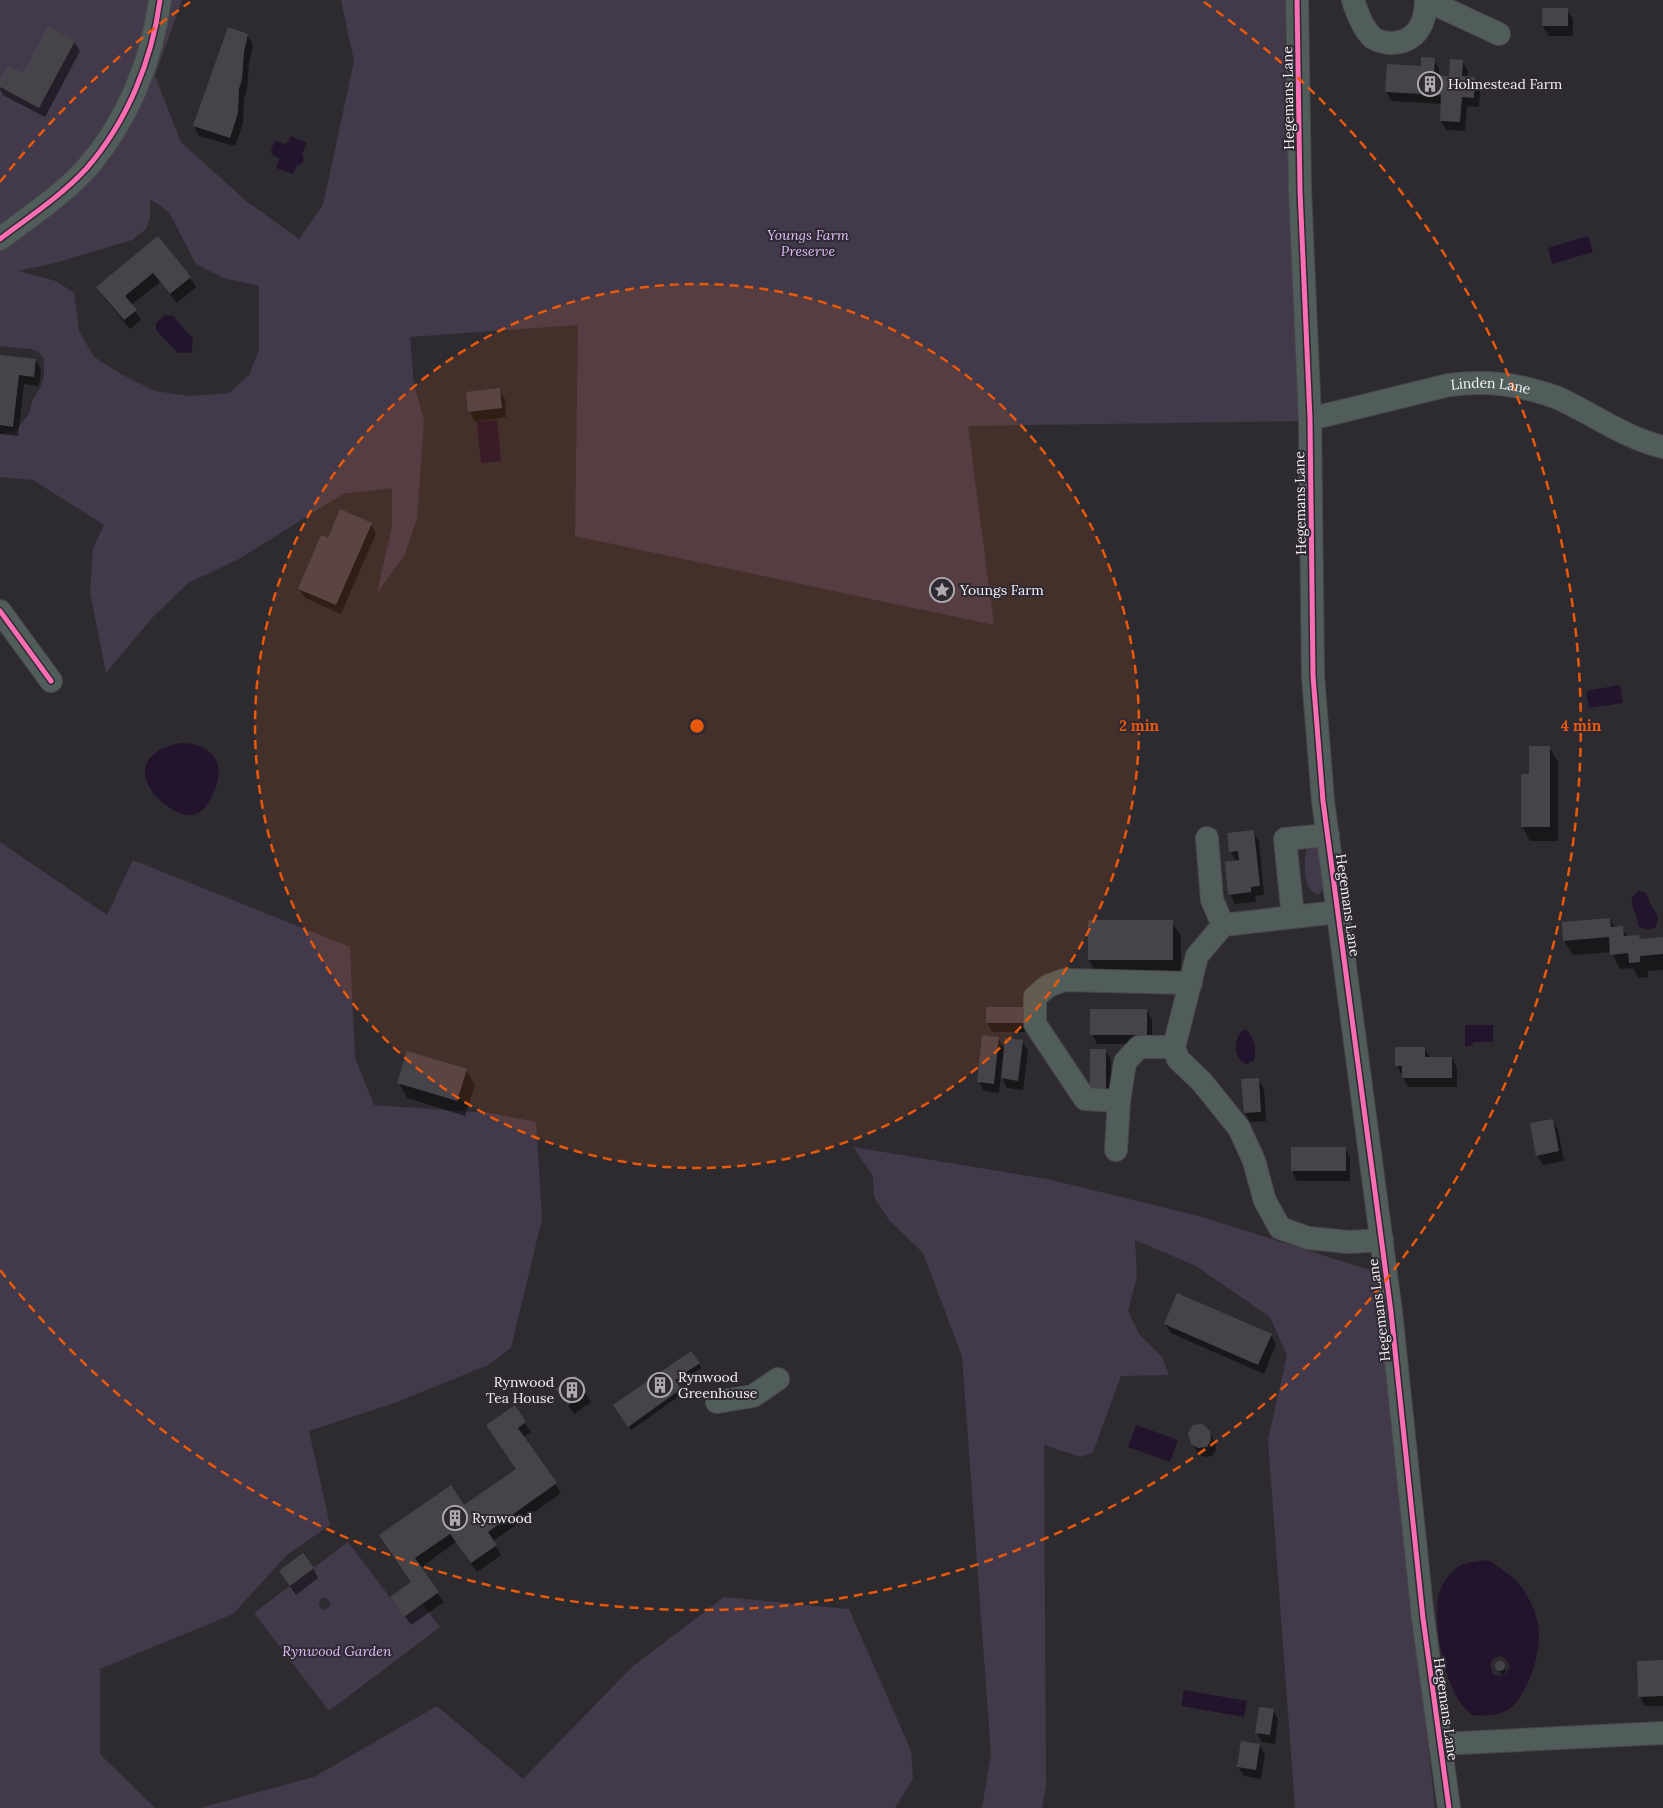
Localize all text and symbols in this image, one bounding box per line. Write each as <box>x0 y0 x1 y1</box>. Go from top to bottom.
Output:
street label: Hegemans Lane <box>1278 46 1298 150</box>
building icon: Holmestead Farm <box>1417 71 1443 97</box>
place label: Holmestead Farm <box>1448 75 1563 93</box>
park label: Youngs Farm Preserve <box>767 226 850 260</box>
street label: Linden Lane <box>1450 374 1533 398</box>
street label: Hegemans Lane <box>1290 451 1310 555</box>
place icon: Youngs Farm <box>929 577 955 603</box>
place label: Youngs Farm <box>959 581 1044 599</box>
text: 2 min <box>1119 716 1160 735</box>
text: 4 min <box>1561 716 1602 735</box>
centre of rings <box>688 717 706 735</box>
street label: Hegemans Lane <box>1332 852 1364 958</box>
street label: Hegemans Lane <box>1364 1257 1394 1362</box>
place label: Rynwood Greenhouse <box>678 1368 758 1402</box>
building icon: Rynwood Greenhouse <box>647 1372 673 1398</box>
place label: Rynwood Tea House <box>486 1373 554 1407</box>
building icon: Rynwood Tea House <box>559 1377 585 1403</box>
building icon: Rynwood <box>442 1505 468 1531</box>
place label: Rynwood <box>472 1509 532 1527</box>
park label: Rynwood Garden <box>282 1642 392 1660</box>
street label: Hegemans Lane <box>1430 1656 1462 1762</box>

